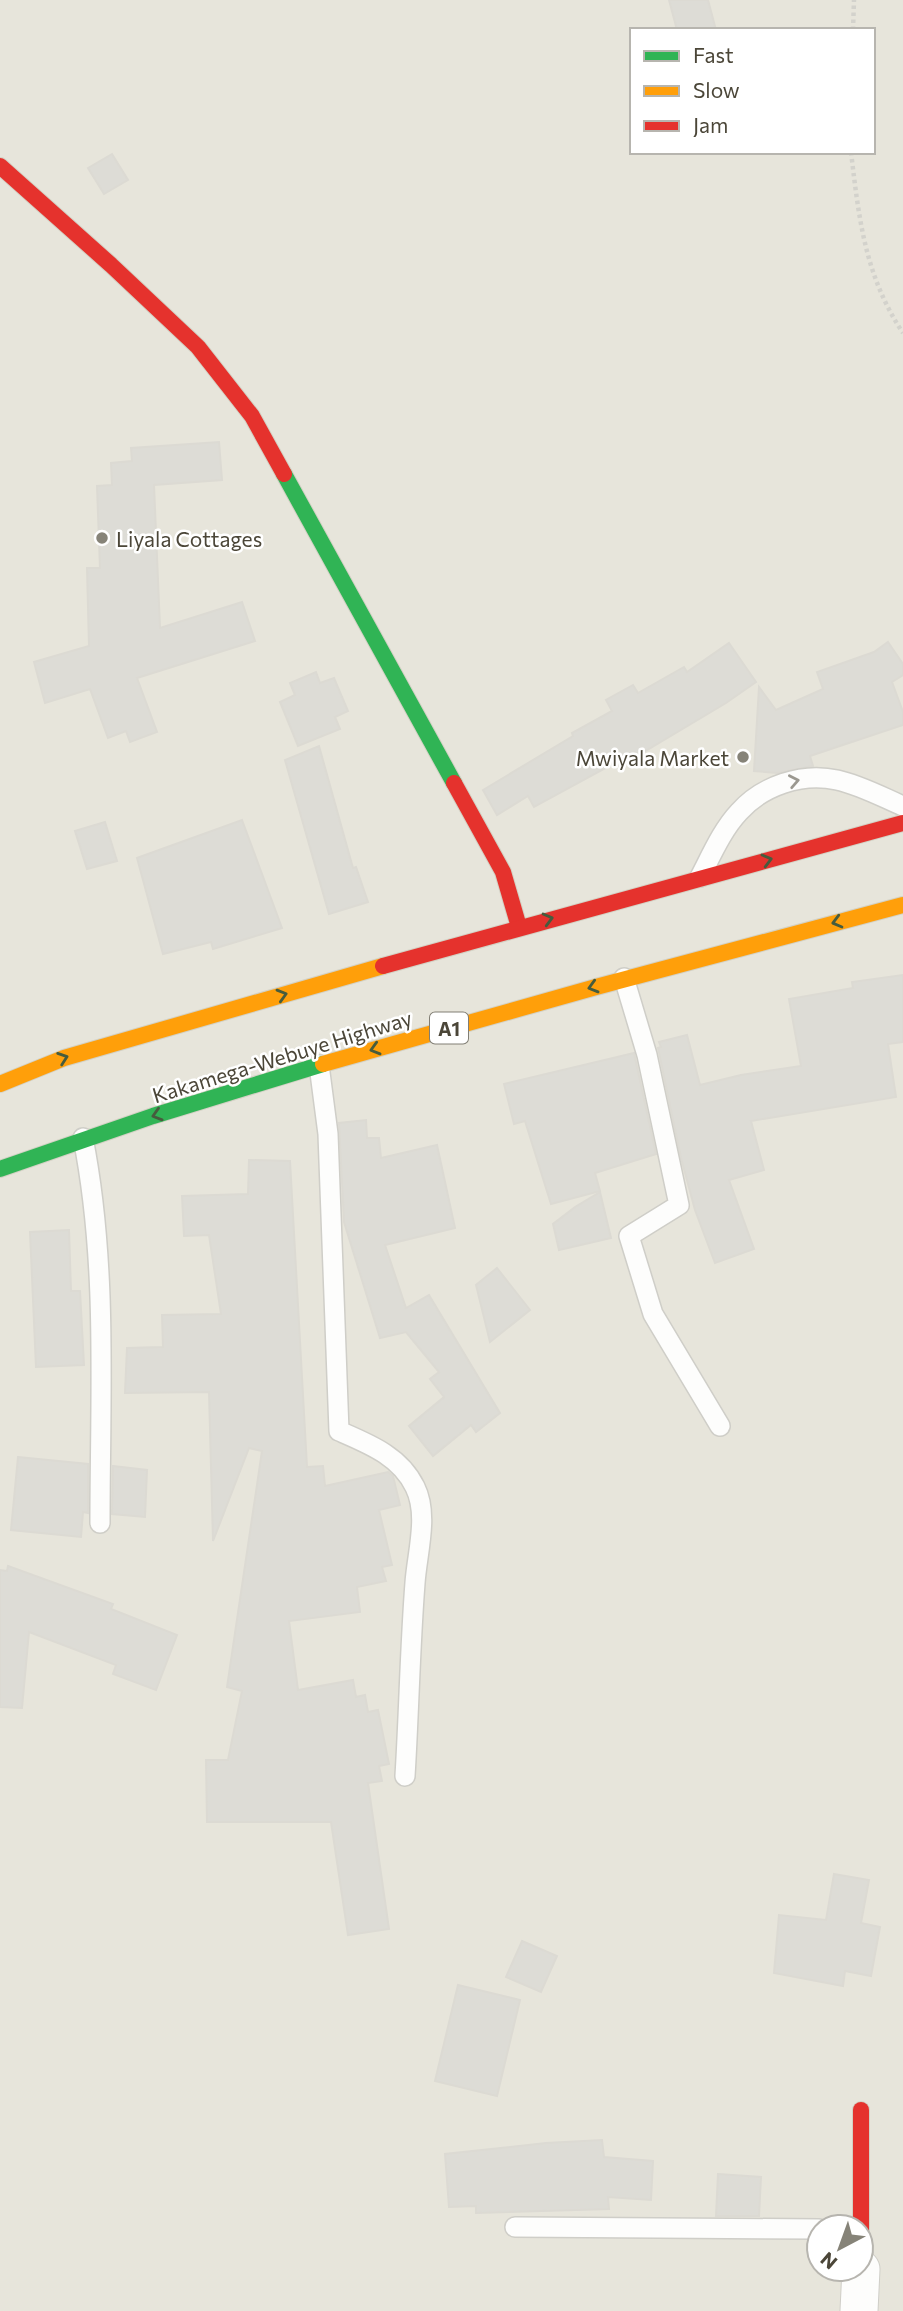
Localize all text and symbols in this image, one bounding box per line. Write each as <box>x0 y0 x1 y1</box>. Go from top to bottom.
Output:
legend <box>630 28 875 154</box>
text: Fast <box>693 42 734 67</box>
text: Slow <box>693 77 740 102</box>
text: Jam <box>693 112 728 137</box>
place label: Liyala Cottages <box>116 526 262 551</box>
marker: Liyala Cottages <box>94 530 110 546</box>
place label: Mwiyala Market <box>576 745 729 770</box>
marker: Mwiyala Market <box>735 749 751 765</box>
one-way arrow <box>788 774 800 789</box>
one-way arrow <box>761 854 773 868</box>
one-way arrow <box>542 913 554 927</box>
one-way arrow <box>831 914 843 929</box>
one-way arrow <box>588 978 600 993</box>
one-way arrow <box>276 988 288 1003</box>
street label: Kakamega-Webuye Highway <box>149 1005 415 1107</box>
road number: A1 <box>430 1012 468 1044</box>
one-way arrow <box>369 1041 381 1056</box>
one-way arrow <box>57 1052 69 1066</box>
one-way arrow <box>151 1107 163 1122</box>
north arrow <box>805 2213 875 2283</box>
text: N <box>816 2248 841 2275</box>

